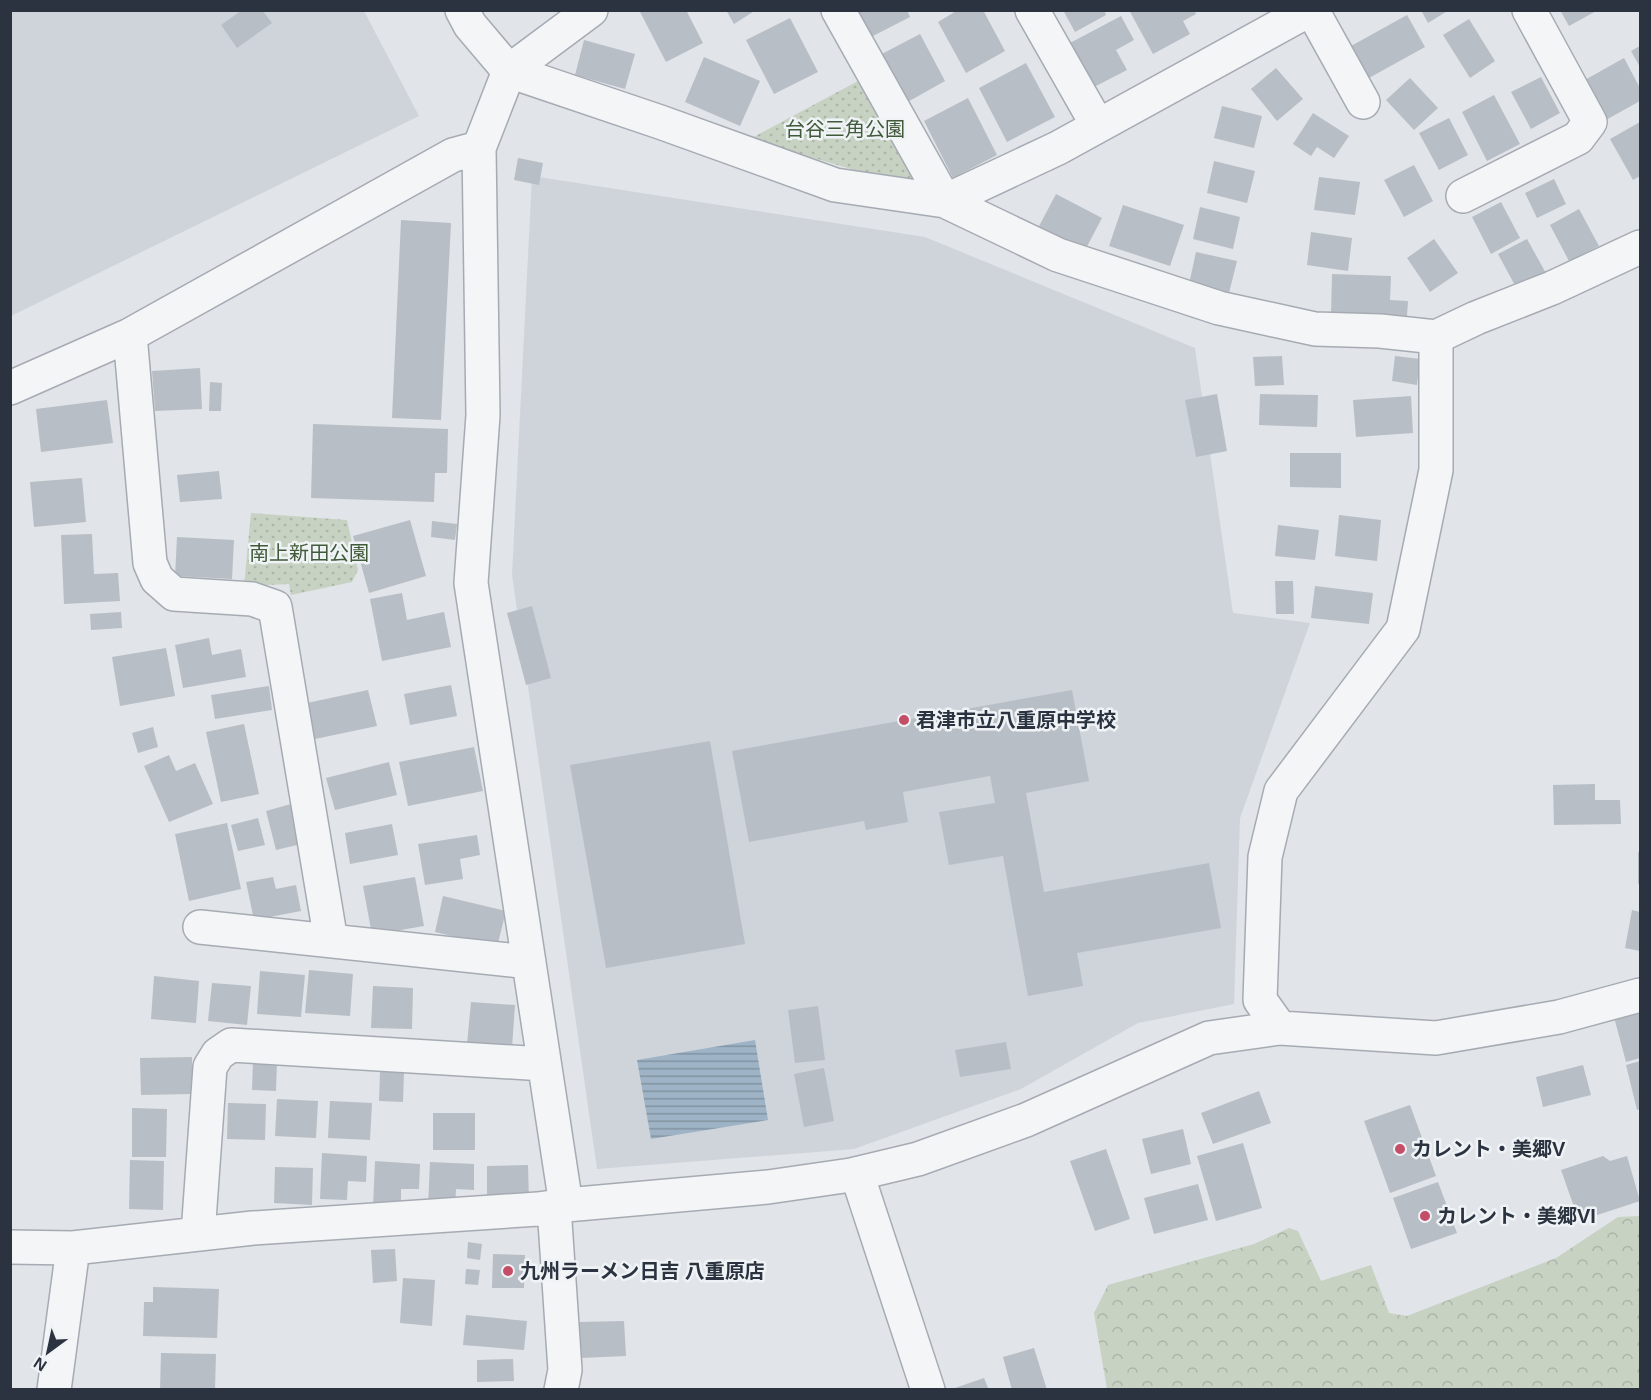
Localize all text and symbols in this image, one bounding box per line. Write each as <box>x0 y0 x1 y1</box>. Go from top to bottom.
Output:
park label: 台谷三角公園 <box>785 118 905 140</box>
park label: 南上新田公園 <box>249 542 369 564</box>
place label: 君津市立八重原中学校 <box>916 709 1116 731</box>
marker: 君津市立八重原中学校 <box>897 713 911 727</box>
place label: カレント・美郷V <box>1412 1138 1566 1160</box>
marker: カレント・美郷V <box>1393 1142 1407 1156</box>
place label: カレント・美郷VI <box>1437 1205 1596 1227</box>
marker: カレント・美郷VI <box>1418 1209 1432 1223</box>
place label: 九州ラーメン日吉 八重原店 <box>520 1260 765 1282</box>
marker: 九州ラーメン日吉 八重原店 <box>501 1264 515 1278</box>
north arrow <box>18 1322 78 1382</box>
text: N <box>31 1354 50 1374</box>

